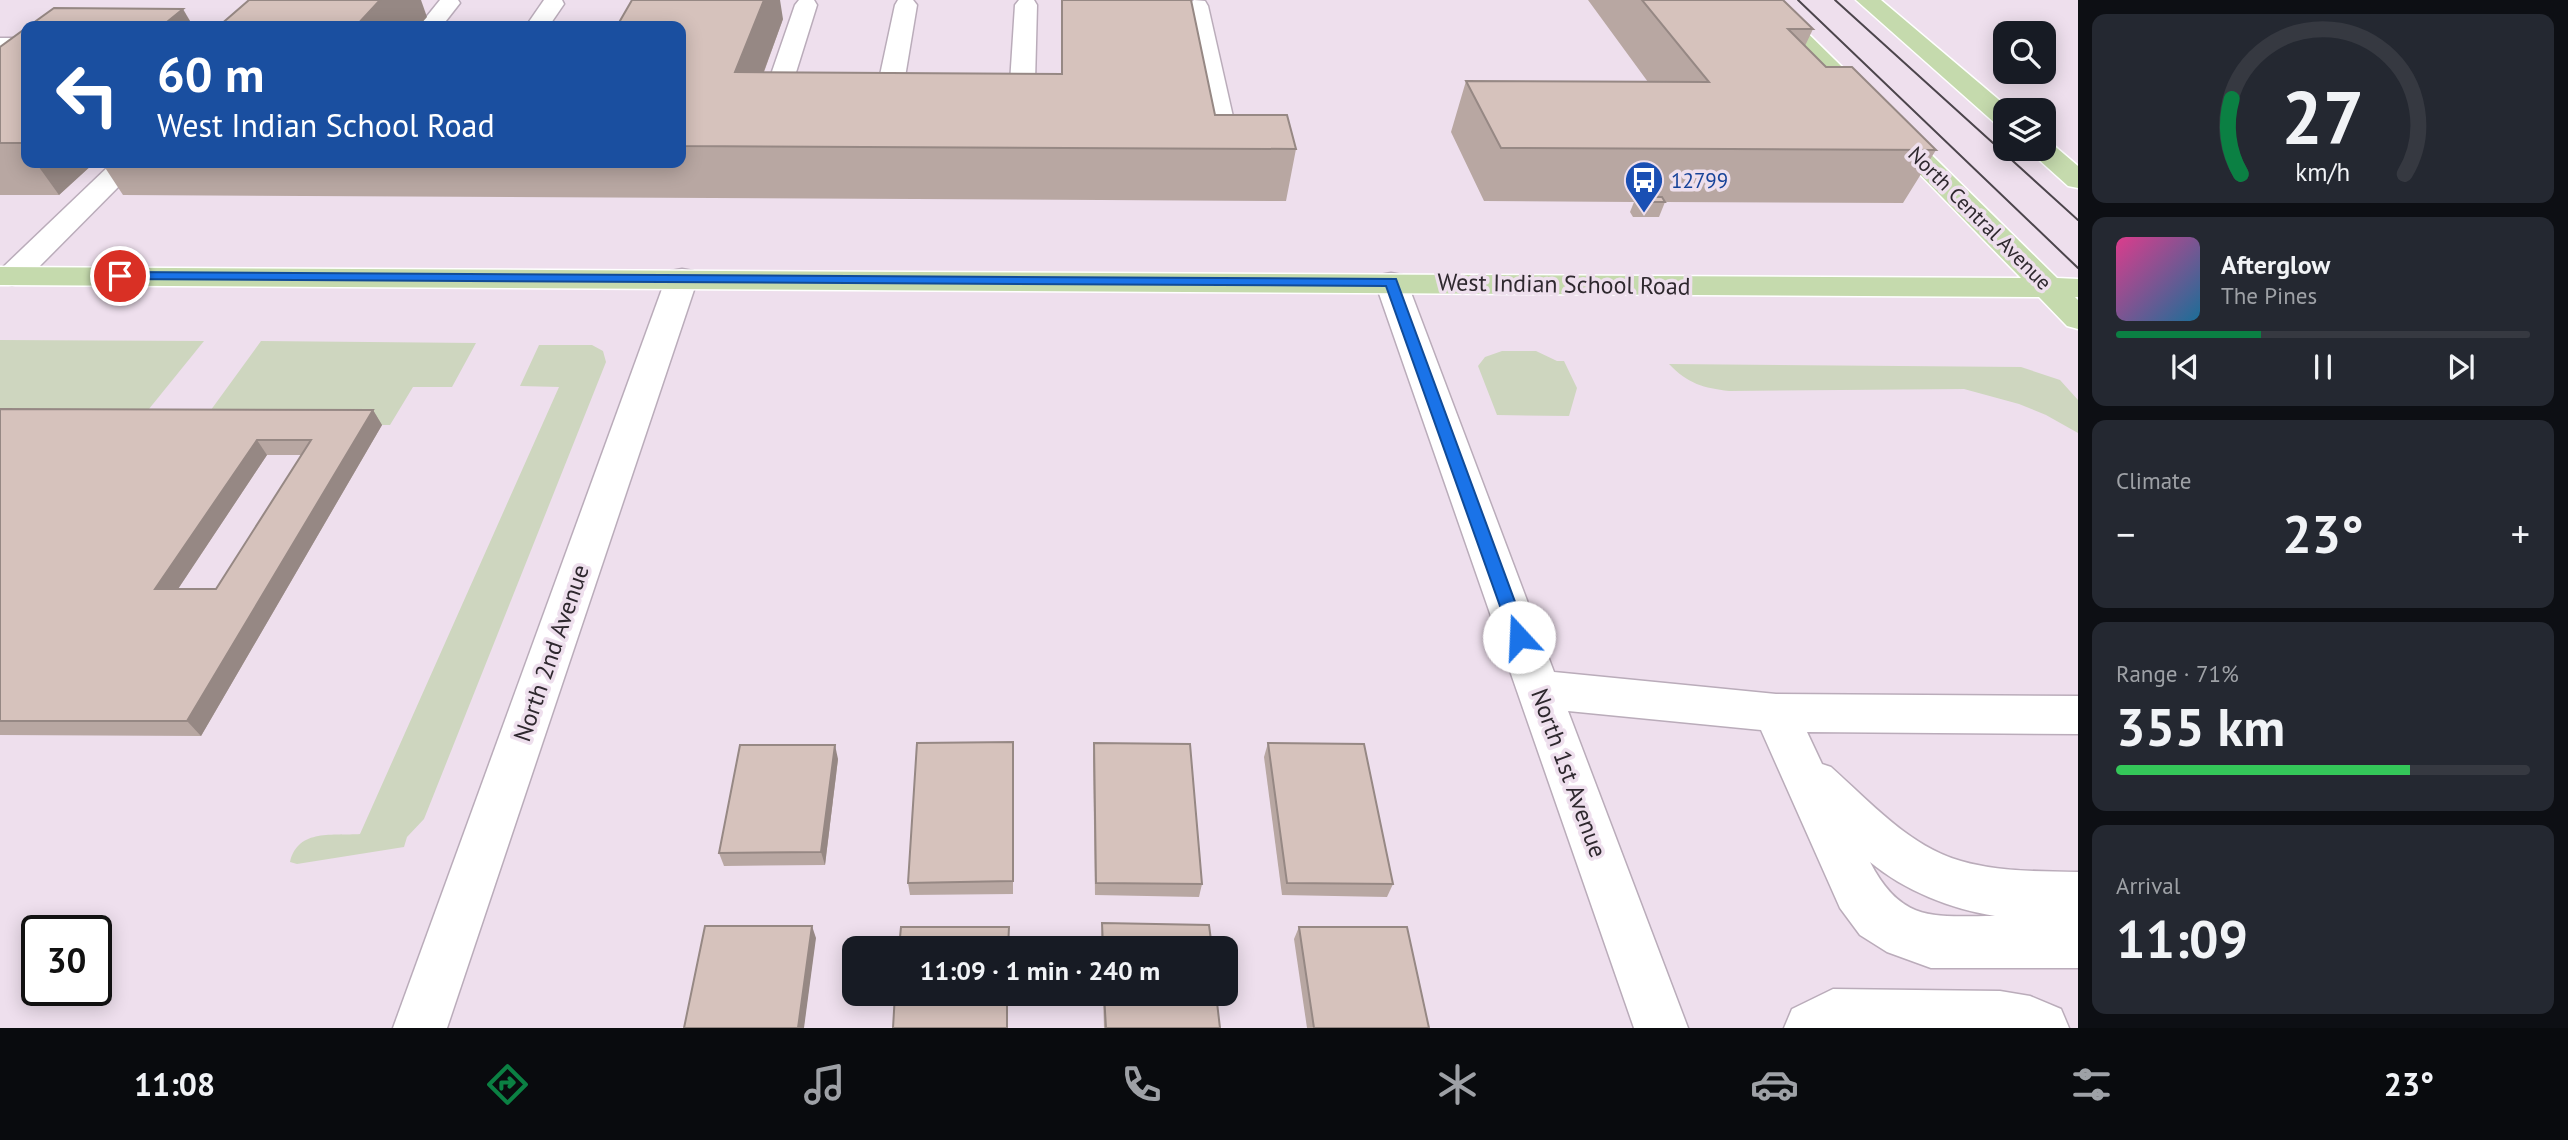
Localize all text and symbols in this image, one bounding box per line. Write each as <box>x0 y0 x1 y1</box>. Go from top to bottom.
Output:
map controls <box>1993 21 2056 161</box>
button: search <box>1993 21 2056 84</box>
text: 60 m <box>157 42 264 106</box>
icon: left <box>42 49 133 140</box>
text: 27 <box>2282 71 2364 165</box>
button: layers <box>1993 98 2056 161</box>
text: West Indian School Road <box>157 104 495 146</box>
street label: North Central Avenue <box>1903 141 2057 295</box>
text: km/h <box>2296 156 2350 188</box>
bus stop icon: 12799 <box>1623 159 1665 214</box>
place label: 12799 <box>1671 167 1728 194</box>
pin <box>90 246 150 306</box>
text: Afterglow <box>2221 248 2330 281</box>
icon: arrive <box>101 257 139 295</box>
street label: West Indian School Road <box>1437 266 1691 302</box>
text: The Pines <box>2221 281 2317 310</box>
icon: previous <box>2166 348 2204 386</box>
icon: pause <box>2304 348 2342 386</box>
icon: next <box>2442 348 2480 386</box>
text: Climate <box>2116 466 2191 495</box>
text: 23° <box>2282 500 2364 567</box>
text: − <box>2116 509 2135 558</box>
text: + <box>2511 509 2530 558</box>
street label: North 2nd Avenue <box>506 560 596 746</box>
position arrow <box>1482 600 1556 674</box>
text: Range · 71% <box>2116 659 2239 688</box>
street label: North 1st Avenue <box>1524 684 1614 862</box>
text: 355 km <box>2116 693 2285 760</box>
text: Arrival <box>2116 871 2180 900</box>
text: 11:09 <box>2116 905 2248 972</box>
speed limit sign: 30 <box>21 915 112 1006</box>
text: 11:09 · 1 min · 240 m <box>920 954 1160 987</box>
icon: directions <box>483 1060 532 1109</box>
icon: music <box>800 1060 849 1109</box>
icon: phone <box>1117 1060 1166 1109</box>
icon: climate <box>1433 1060 1482 1109</box>
icon: car <box>1750 1060 1799 1109</box>
icon: filters <box>2067 1060 2116 1109</box>
text: 11:08 <box>134 1063 215 1105</box>
text: 23° <box>2384 1063 2434 1105</box>

